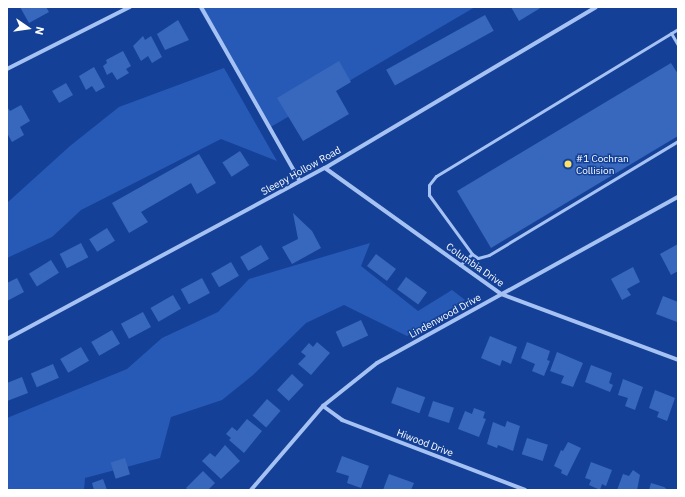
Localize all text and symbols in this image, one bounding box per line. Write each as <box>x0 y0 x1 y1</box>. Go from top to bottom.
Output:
north arrow <box>8 8 48 48</box>
text: N <box>32 25 47 36</box>
street label: Sleepy Hollow Road <box>259 144 343 198</box>
place label: #1 Cochran Collision <box>576 152 629 176</box>
marker: #1 Cochran Collision <box>563 159 573 169</box>
street label: Columbia Drive <box>444 241 506 289</box>
street label: Lindenwood Drive <box>407 291 483 341</box>
street label: Hiwood Drive <box>395 427 455 459</box>

